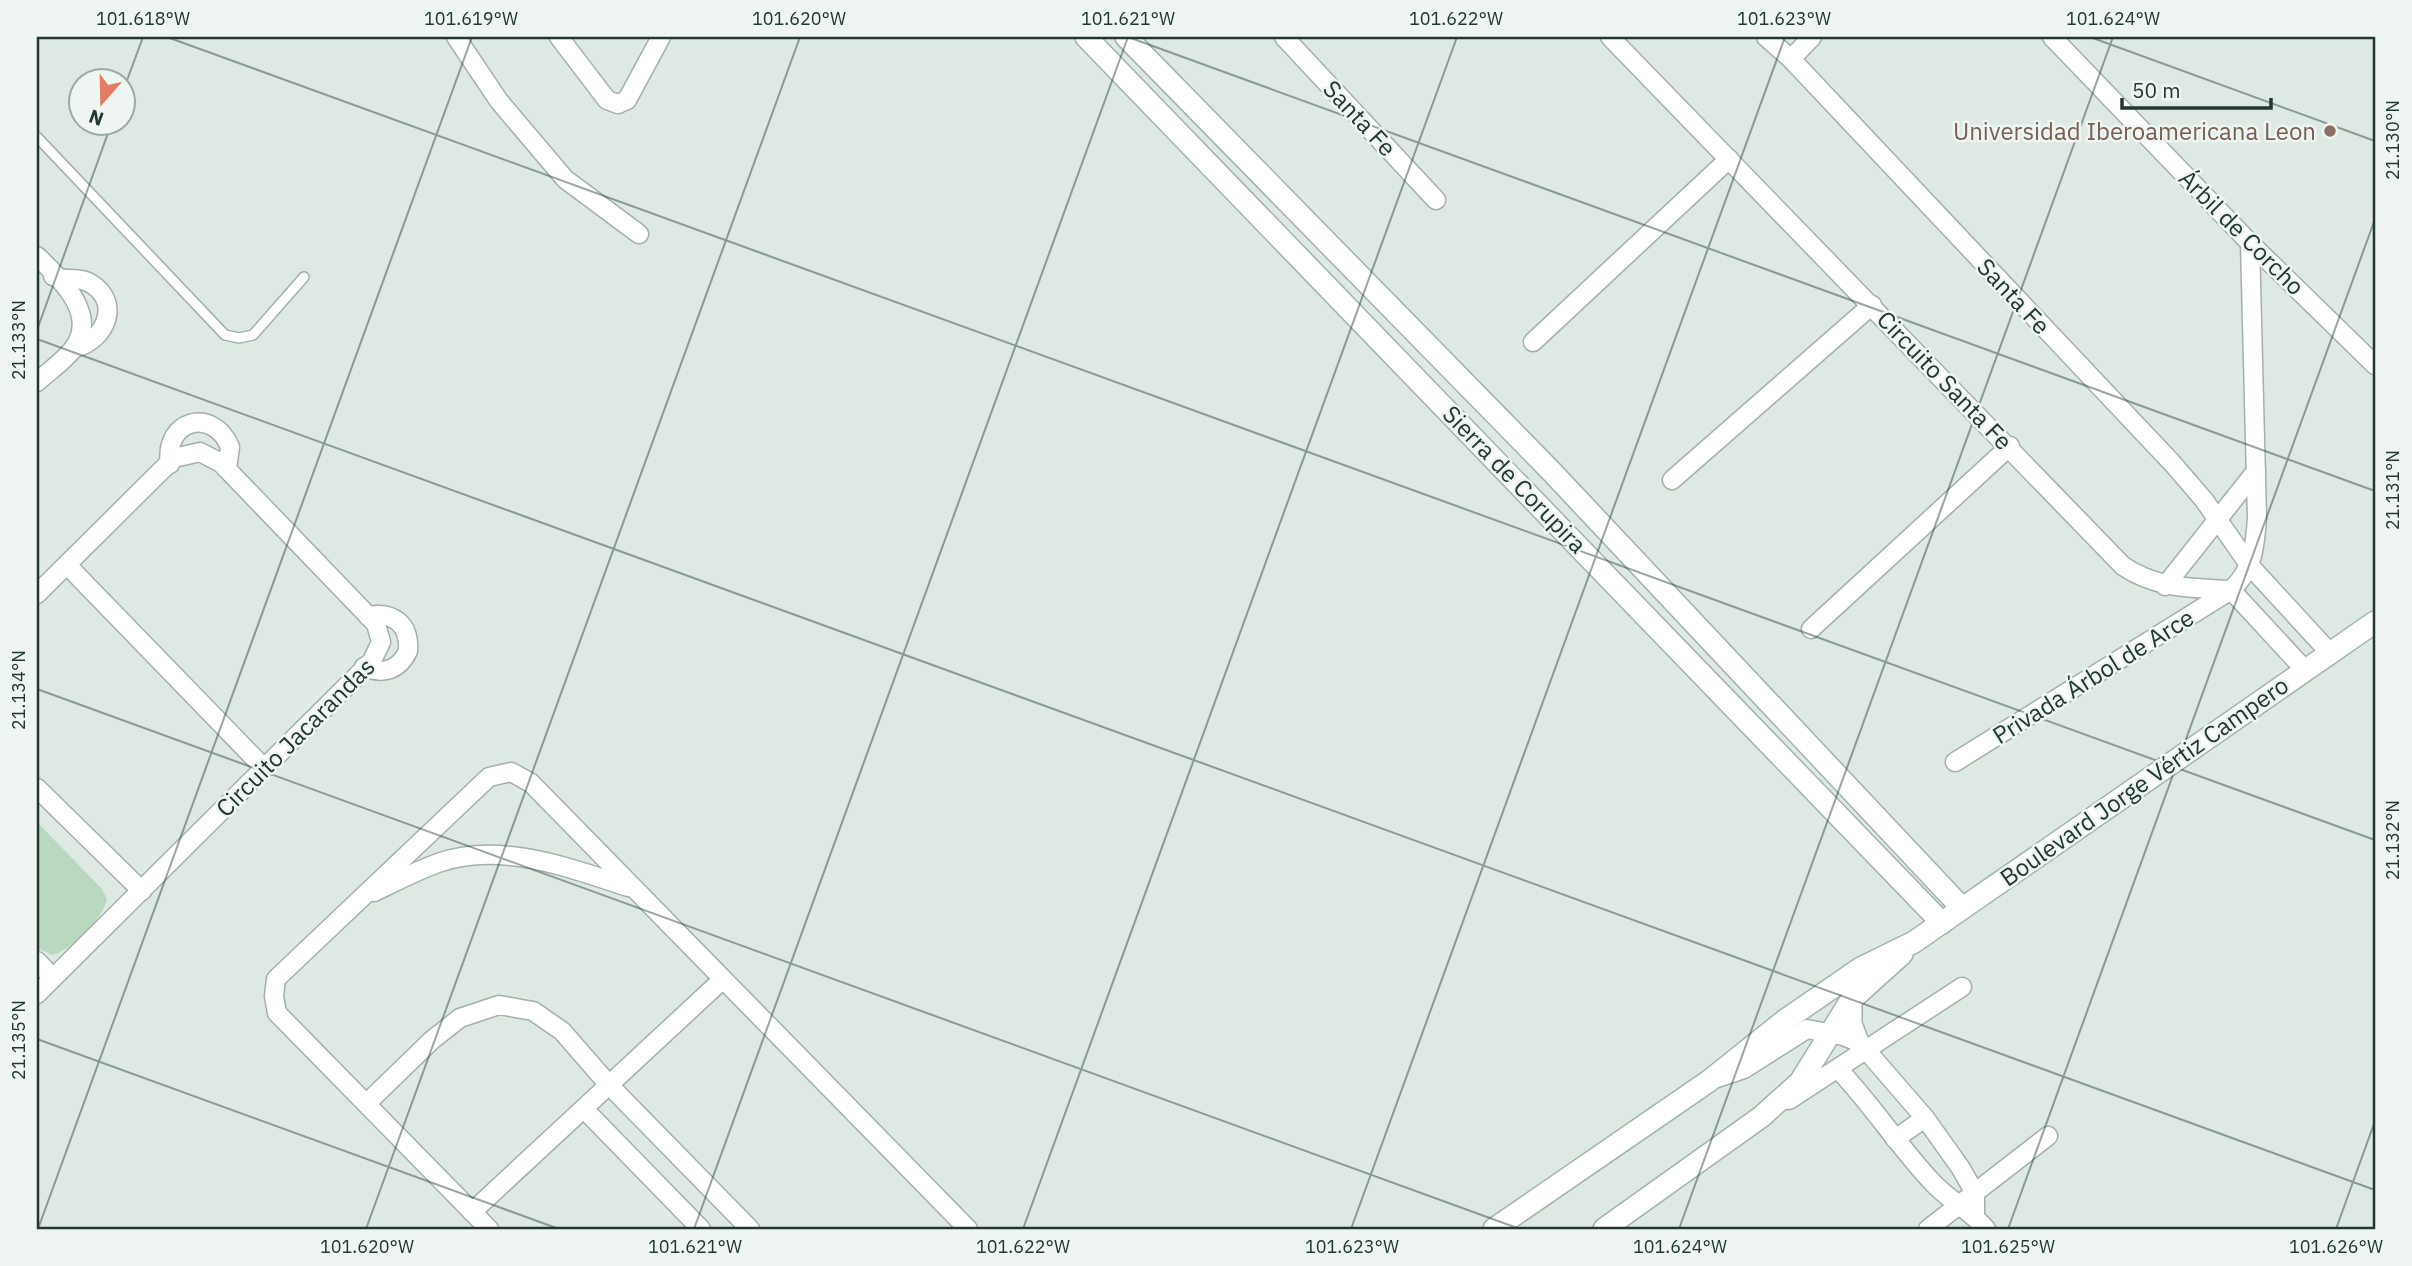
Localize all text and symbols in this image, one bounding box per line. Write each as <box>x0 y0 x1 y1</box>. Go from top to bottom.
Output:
text: 101.618°W <box>96 7 190 30</box>
text: 101.619°W <box>424 7 518 30</box>
text: 101.620°W <box>752 7 846 30</box>
text: 101.621°W <box>1081 7 1175 30</box>
text: 101.622°W <box>1409 7 1503 30</box>
text: 101.623°W <box>1737 7 1831 30</box>
text: 101.624°W <box>2066 7 2160 30</box>
north arrow <box>66 66 136 136</box>
scale bar <box>2122 66 2270 110</box>
street label: Santa Fe <box>1316 73 1404 163</box>
text: 50 m <box>2132 76 2181 104</box>
text: 21.130°N <box>2381 100 2404 180</box>
text: N <box>86 104 107 132</box>
place label: Universidad Iberoamericana Leon <box>1953 115 2316 147</box>
marker: Universidad Iberoamericana Leon <box>2322 123 2338 139</box>
street label: Árbil de Corcho <box>2172 162 2312 302</box>
street label: Santa Fe <box>1970 251 2058 341</box>
text: 21.133°N <box>7 300 30 380</box>
street label: Circuito Santa Fe <box>1870 303 2020 457</box>
street label: Sierra de Corupira <box>1436 398 1594 560</box>
text: 21.131°N <box>2381 450 2404 530</box>
street label: Privada Árbol de Arce <box>1986 601 2200 751</box>
text: 21.134°N <box>7 650 30 730</box>
street label: Circuito Jacarandas <box>209 651 381 823</box>
street label: Boulevard Jorge Vértiz Campero <box>1993 669 2295 893</box>
text: 21.132°N <box>2381 800 2404 880</box>
text: 21.135°N <box>7 1000 30 1080</box>
text: 101.620°W <box>320 1235 414 1258</box>
text: 101.621°W <box>648 1235 742 1258</box>
text: 101.622°W <box>976 1235 1070 1258</box>
text: 101.623°W <box>1305 1235 1399 1258</box>
text: 101.624°W <box>1633 1235 1727 1258</box>
text: 101.625°W <box>1961 1235 2055 1258</box>
text: 101.626°W <box>2289 1235 2383 1258</box>

